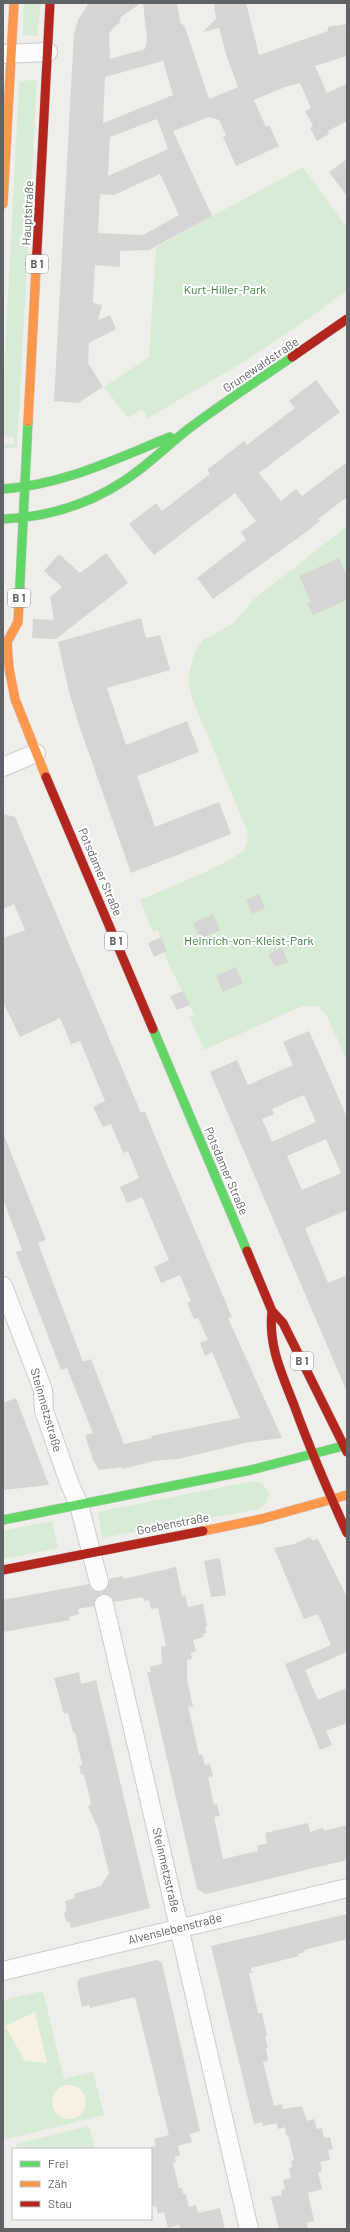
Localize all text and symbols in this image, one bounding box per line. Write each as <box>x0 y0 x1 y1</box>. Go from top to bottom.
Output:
street label: Hauptstraße <box>18 180 36 246</box>
road number: B 1 <box>26 255 48 273</box>
park label: Kurt-Hiller-Park <box>184 282 266 296</box>
street label: Grunewaldstraße <box>220 334 301 395</box>
road number: B 1 <box>8 589 30 607</box>
street label: Potsdamer Straße <box>76 826 126 918</box>
road number: B 1 <box>105 932 127 950</box>
park label: Heinrich-von-Kleist-Park <box>184 933 314 947</box>
street label: Potsdamer Straße <box>202 1125 252 1217</box>
road number: B 1 <box>291 1352 313 1370</box>
street label: Steinmetzstraße <box>28 1366 66 1453</box>
street label: Goebenstraße <box>135 1509 210 1537</box>
street label: Steinmetzstraße <box>150 1826 184 1914</box>
street label: Alvenslebenstraße <box>126 1910 223 1946</box>
legend <box>12 2148 152 2220</box>
text: Frei <box>48 2156 68 2170</box>
text: Zäh <box>48 2176 67 2190</box>
text: Stau <box>48 2196 72 2210</box>

